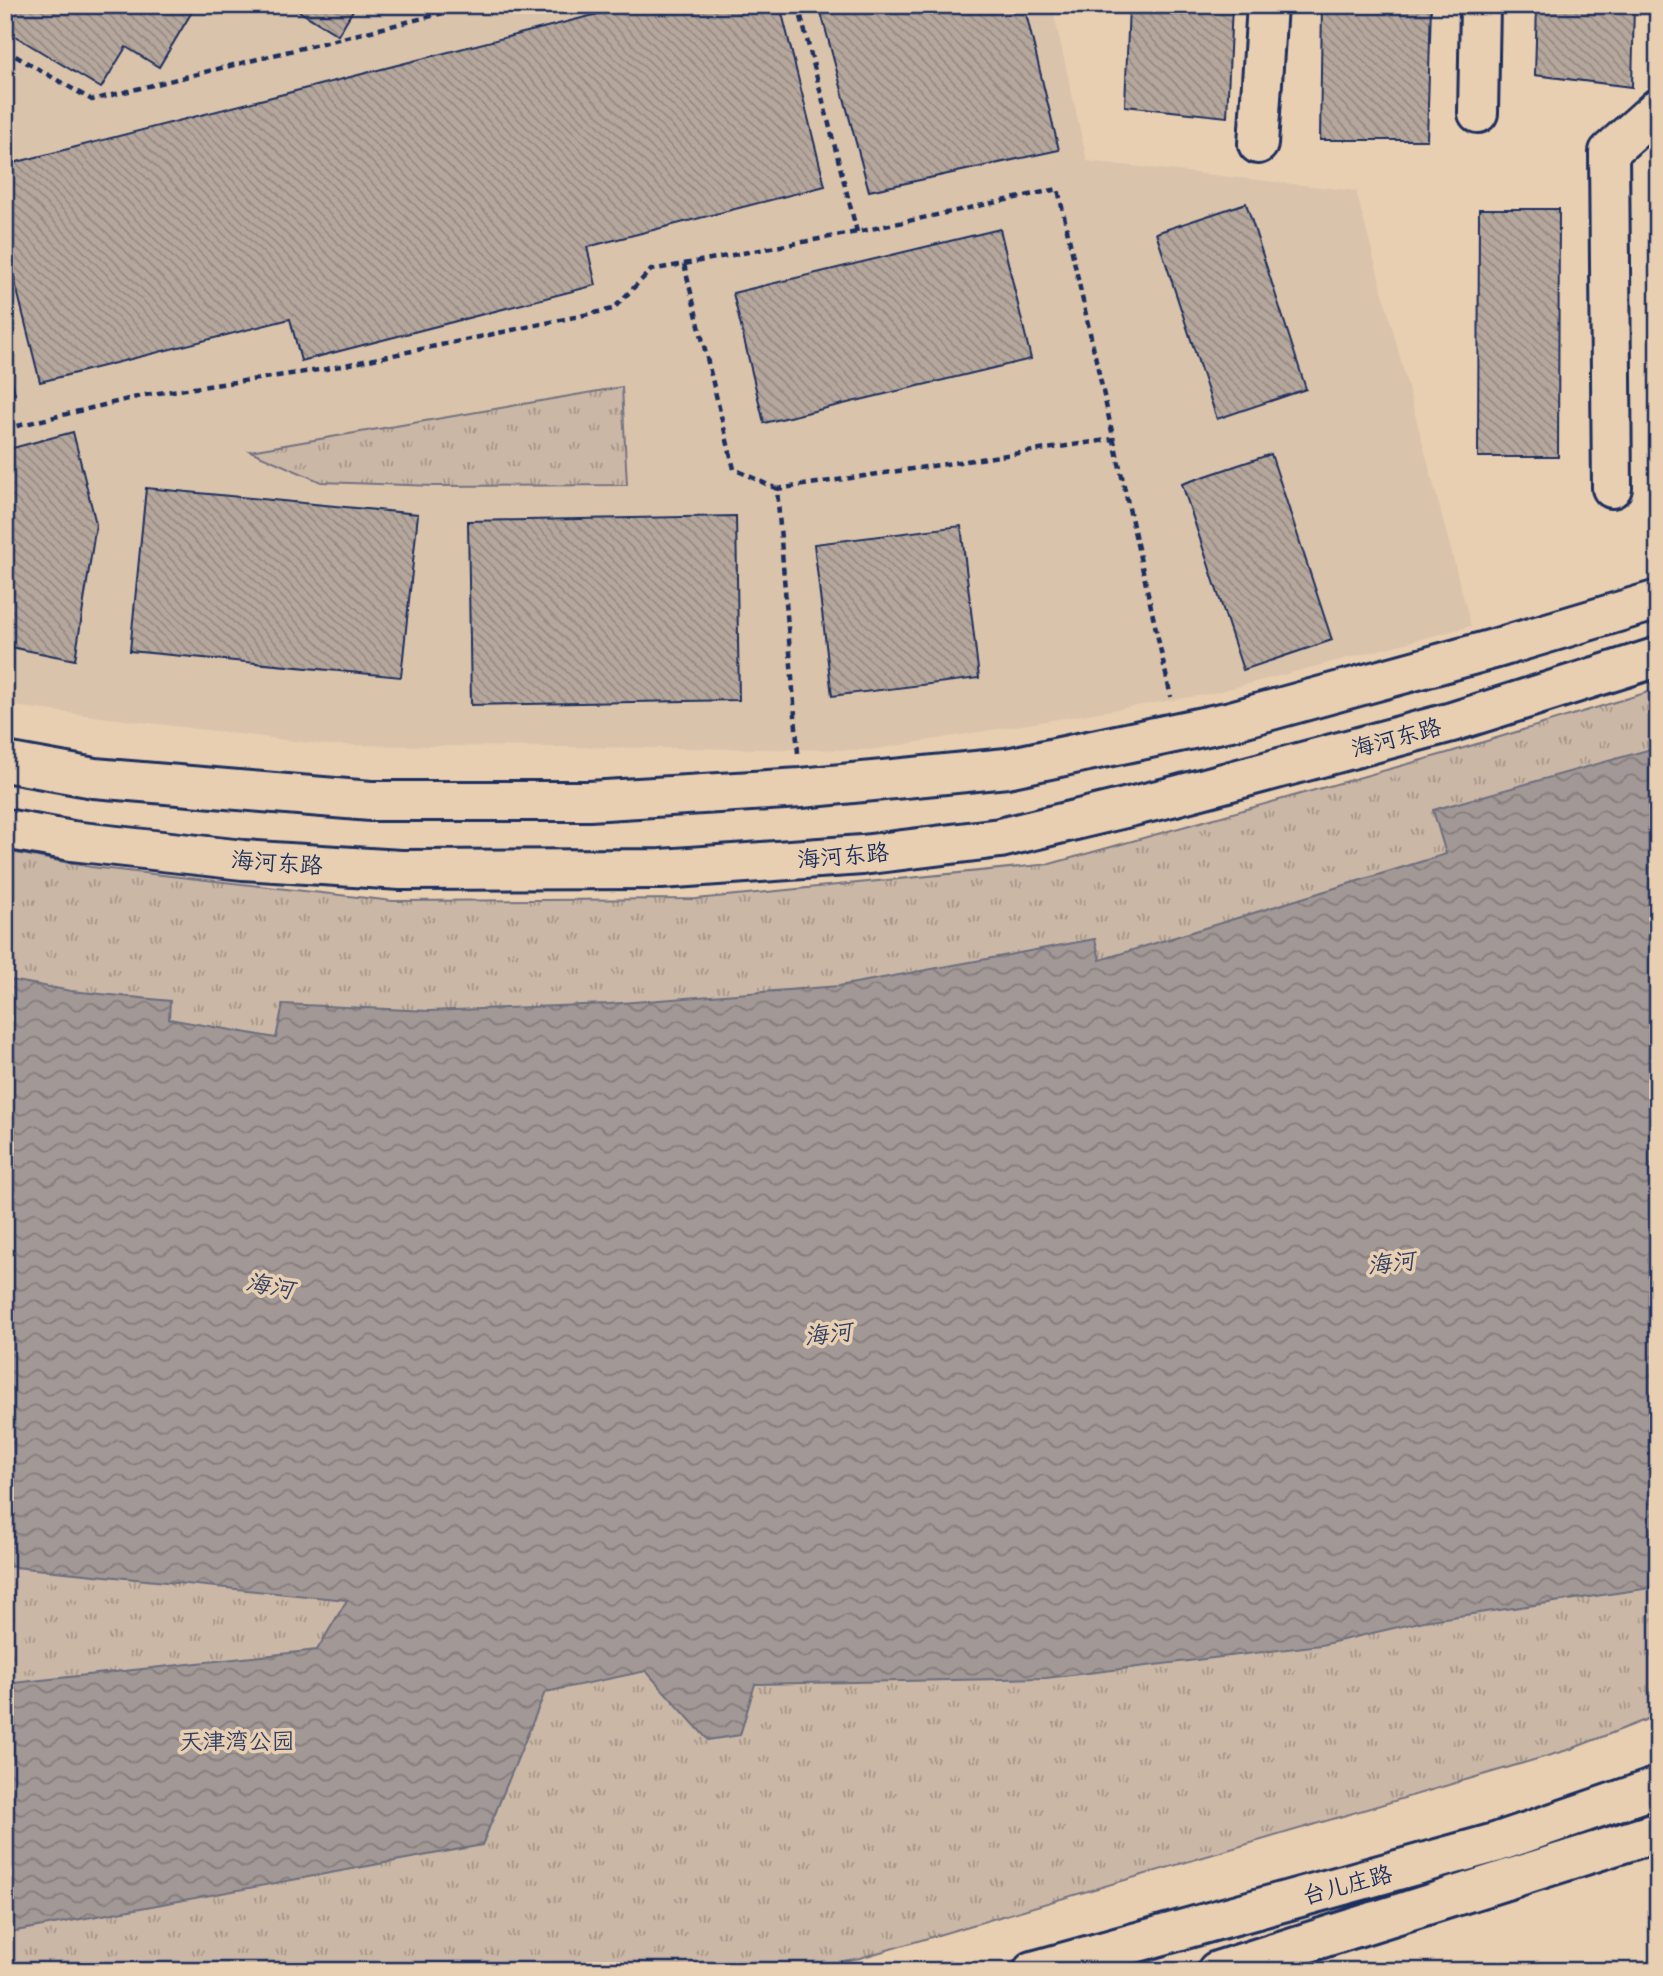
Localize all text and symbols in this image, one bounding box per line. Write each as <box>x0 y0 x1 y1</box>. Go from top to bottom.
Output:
street label: 海河东路 <box>1348 711 1444 763</box>
street label: 海河东路 <box>796 837 890 873</box>
street label: 海河东路 <box>230 844 324 880</box>
water label: 海河 <box>1365 1244 1421 1280</box>
water label: 海河 <box>244 1266 300 1305</box>
water label: 海河 <box>802 1315 858 1351</box>
park label: 天津湾公园 <box>180 1726 295 1755</box>
street label: 台儿庄路 <box>1299 1858 1395 1910</box>

